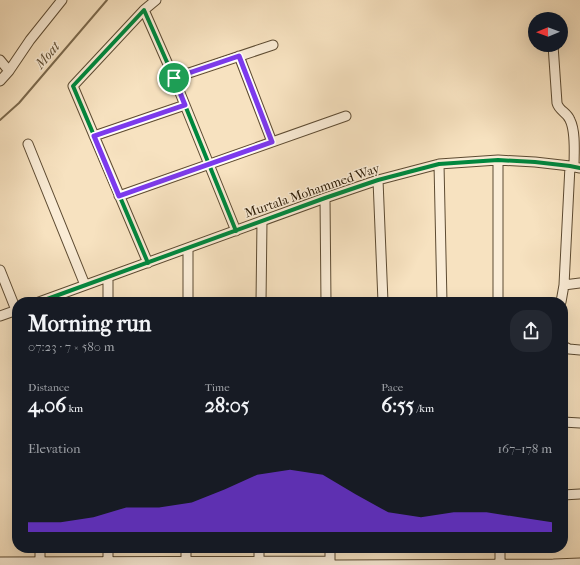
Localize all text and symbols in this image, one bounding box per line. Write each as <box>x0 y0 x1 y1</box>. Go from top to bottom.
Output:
north arrow <box>528 12 568 52</box>
map controls <box>528 12 568 52</box>
water label: Moat <box>31 38 64 73</box>
pin <box>157 61 191 95</box>
icon: arrive <box>163 67 185 89</box>
street label: Murtala Mohammed Way <box>243 160 383 221</box>
button: share <box>510 310 552 352</box>
text: Morning run <box>28 311 151 337</box>
text: 07:23 · 7 × 580 m <box>28 339 115 354</box>
text: Distance <box>28 381 69 394</box>
text: Time <box>205 381 230 394</box>
text: Pace <box>381 381 403 394</box>
text: 4.06 <box>28 394 66 417</box>
text: 28:05 <box>205 394 250 417</box>
text: 6:55 <box>381 394 414 417</box>
text: km <box>66 402 83 415</box>
text: /km <box>414 402 434 415</box>
text: Elevation <box>28 441 81 456</box>
text: 167–178 m <box>497 441 552 456</box>

